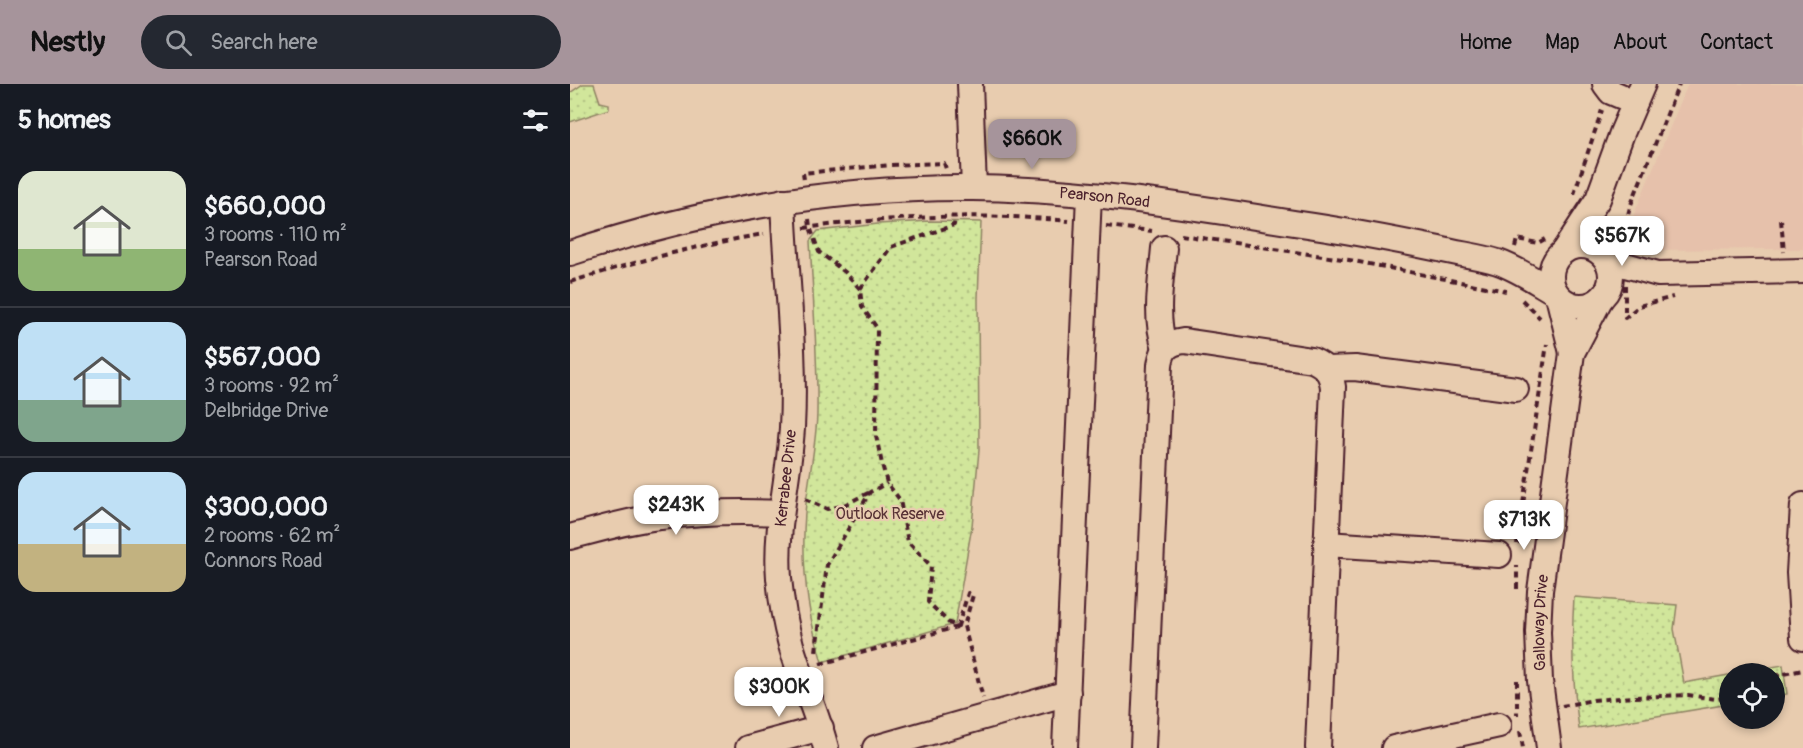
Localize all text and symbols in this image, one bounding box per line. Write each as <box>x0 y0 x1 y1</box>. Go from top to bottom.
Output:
search box <box>141 15 561 69</box>
text: Nestly <box>30 25 105 60</box>
icon: search <box>162 26 195 59</box>
text: Search here <box>210 28 318 56</box>
text: Home <box>1459 29 1512 56</box>
text: Map <box>1545 29 1580 56</box>
text: About <box>1613 29 1667 56</box>
text: Contact <box>1700 29 1773 56</box>
text: 5 homes <box>18 104 111 136</box>
icon: filters <box>519 104 552 137</box>
pin: $660K <box>990 119 1074 170</box>
text: $660K <box>1002 126 1062 151</box>
street label: Pearson Road <box>1058 183 1151 212</box>
text: $660,000 <box>204 190 326 222</box>
icon: home <box>66 195 138 267</box>
pin: $567K <box>1580 216 1664 267</box>
text: 3 rooms · 110 m² <box>204 222 347 247</box>
text: $567K <box>1594 223 1650 248</box>
text: Pearson Road <box>204 247 318 272</box>
text: $567,000 <box>204 341 321 373</box>
icon: home <box>66 346 138 418</box>
text: 3 rooms · 92 m² <box>204 373 339 398</box>
text: Delbridge Drive <box>204 398 328 423</box>
street label: Kerrabee Drive <box>771 428 801 528</box>
pin: $243K <box>634 485 718 536</box>
text: $300,000 <box>204 491 328 523</box>
text: $243K <box>648 492 704 517</box>
icon: home <box>66 496 138 568</box>
pin: $713K <box>1482 500 1566 551</box>
park label: Outlook Reserve <box>836 504 944 524</box>
text: $713K <box>1498 507 1550 532</box>
text: 2 rooms · 62 m² <box>204 523 340 548</box>
text: Connors Road <box>204 548 323 573</box>
street label: Galloway Drive <box>1529 573 1553 671</box>
map controls <box>1719 663 1785 729</box>
button: locate <box>1719 663 1785 729</box>
pin: $300K <box>737 667 821 718</box>
text: $300K <box>748 674 810 699</box>

